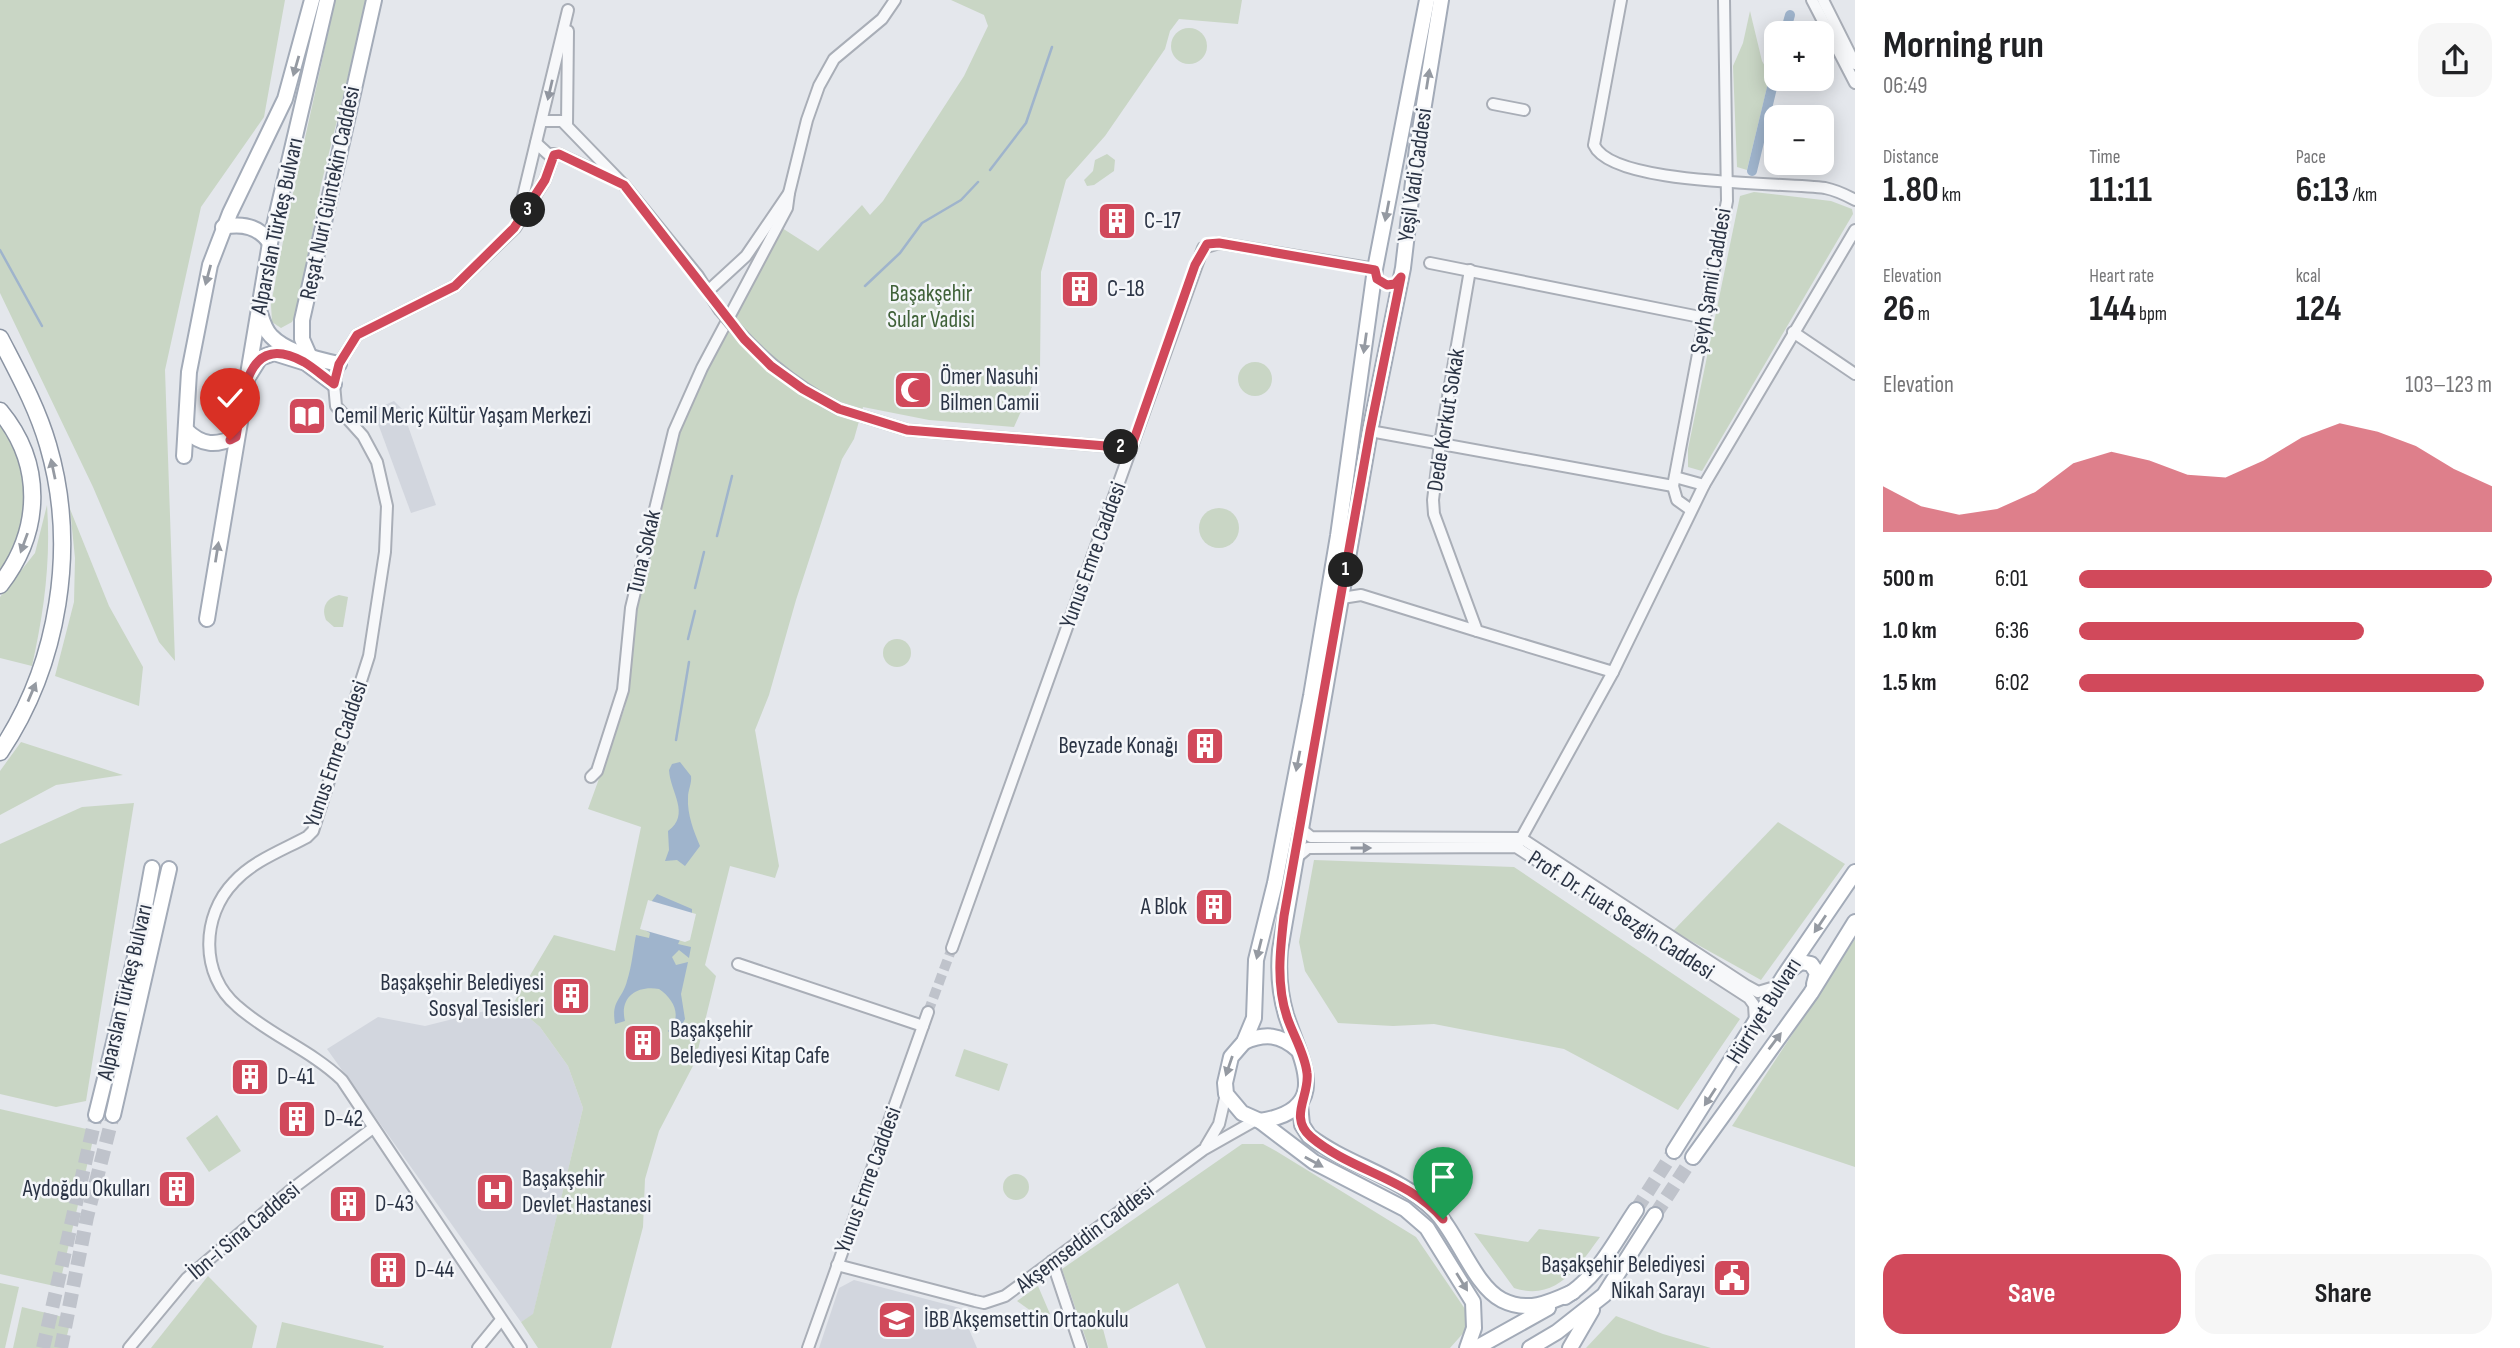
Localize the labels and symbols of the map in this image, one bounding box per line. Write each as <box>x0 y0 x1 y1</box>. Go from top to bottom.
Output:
one-way arrow <box>291 56 301 77</box>
one-way arrow <box>1423 67 1434 89</box>
one-way arrow <box>545 79 556 101</box>
street label: Reşat Nuri Güntekin Caddesi <box>294 84 366 302</box>
street label: Yeşil Vadi Caddesi <box>1392 106 1438 244</box>
street label: Alparslan Türkeş Bulvarı <box>244 135 309 318</box>
pin: 3 <box>510 192 546 228</box>
building icon: C-17 <box>1096 200 1138 242</box>
one-way arrow <box>1381 200 1392 222</box>
street label: Şeyh Şamil Caddesi <box>1684 206 1738 356</box>
place label: C-17 <box>1144 207 1181 235</box>
one-way arrow <box>202 265 212 286</box>
building icon: C-18 <box>1059 268 1101 310</box>
place label: C-18 <box>1107 275 1145 303</box>
park label: Başakşehir Sular Vadisi <box>887 280 975 334</box>
one-way arrow <box>1360 332 1371 354</box>
street label: Dede Korkut Sokak <box>1421 346 1471 493</box>
place label: Ömer Nasuhi Bilmen Camii <box>940 363 1039 417</box>
pin <box>200 368 260 440</box>
mosque icon: Ömer Nasuhi Bilmen Camii <box>892 369 934 411</box>
library icon: Cemil Meriç Kültür Yaşam Merkezi <box>286 395 328 437</box>
place label: Cemil Meriç Kültür Yaşam Merkezi <box>334 402 591 430</box>
pin: 2 <box>1104 430 1138 464</box>
one-way arrow <box>48 458 59 480</box>
street label: Yunus Emre Caddesi <box>1054 478 1132 632</box>
street label: Tuna Sokak <box>621 507 667 597</box>
one-way arrow <box>18 532 29 553</box>
one-way arrow <box>212 541 223 563</box>
pin: 1 <box>1328 552 1364 588</box>
street label: Yunus Emre Caddesi <box>298 677 374 831</box>
one-way arrow <box>26 681 37 702</box>
building icon: Beyzade Konağı <box>1184 725 1226 767</box>
place label: Beyzade Konağı <box>1058 732 1178 760</box>
one-way arrow <box>1293 750 1304 772</box>
one-way arrow <box>1350 842 1372 854</box>
street label: Prof. Dr. Fuat Sezgin Caddesi <box>1523 844 1719 986</box>
building icon: A Blok <box>1193 886 1235 928</box>
place label: A Blok <box>1140 893 1187 921</box>
street label: Alparslan Türkeş Bulvarı <box>91 901 159 1084</box>
one-way arrow <box>1813 915 1827 933</box>
one-way arrow <box>1253 938 1264 960</box>
street label: Hürriyet Bulvarı <box>1720 953 1808 1069</box>
place label: Başakşehir Belediyesi Sosyal Tesisleri <box>380 969 544 1023</box>
building icon: Başakşehir Belediyesi Sosyal Tesisleri <box>550 975 592 1017</box>
place label: Başakşehir Belediyesi Kitap Cafe <box>670 1016 830 1070</box>
building icon: Başakşehir Belediyesi Kitap Cafe <box>622 1022 664 1064</box>
one-way arrow <box>1767 1032 1781 1050</box>
one-way arrow <box>1223 1055 1234 1076</box>
building icon: D-41 <box>229 1056 271 1098</box>
place label: D-41 <box>277 1063 315 1091</box>
one-way arrow <box>1703 1087 1716 1106</box>
building icon: D-42 <box>276 1098 318 1140</box>
street label: Yunus Emre Caddesi <box>829 1103 907 1257</box>
place label: D-42 <box>324 1105 363 1133</box>
pin <box>1413 1147 1473 1219</box>
one-way arrow <box>1305 1156 1324 1168</box>
place label: Başakşehir Devlet Hastanesi <box>522 1165 652 1219</box>
building icon: Aydoğdu Okulları <box>156 1168 198 1210</box>
hospital icon: Başakşehir Devlet Hastanesi <box>474 1171 516 1213</box>
place label: Aydoğdu Okulları <box>22 1175 150 1203</box>
street label: İbn-i Sina Caddesi <box>182 1176 306 1286</box>
street label: Akşemseddin Caddesi <box>1010 1177 1160 1300</box>
building icon: D-43 <box>327 1183 369 1225</box>
place label: D-43 <box>375 1190 414 1218</box>
building icon: D-44 <box>367 1249 409 1291</box>
place label: Başakşehir Belediyesi Nikah Sarayı <box>1541 1251 1705 1305</box>
place label: D-44 <box>415 1256 454 1284</box>
public building icon: Başakşehir Belediyesi Nikah Sarayı <box>1711 1257 1753 1299</box>
one-way arrow <box>1456 1272 1469 1291</box>
school or university icon: İBB Akşemsettin Ortaokulu <box>876 1299 918 1341</box>
place label: İBB Akşemsettin Ortaokulu <box>924 1306 1129 1334</box>

